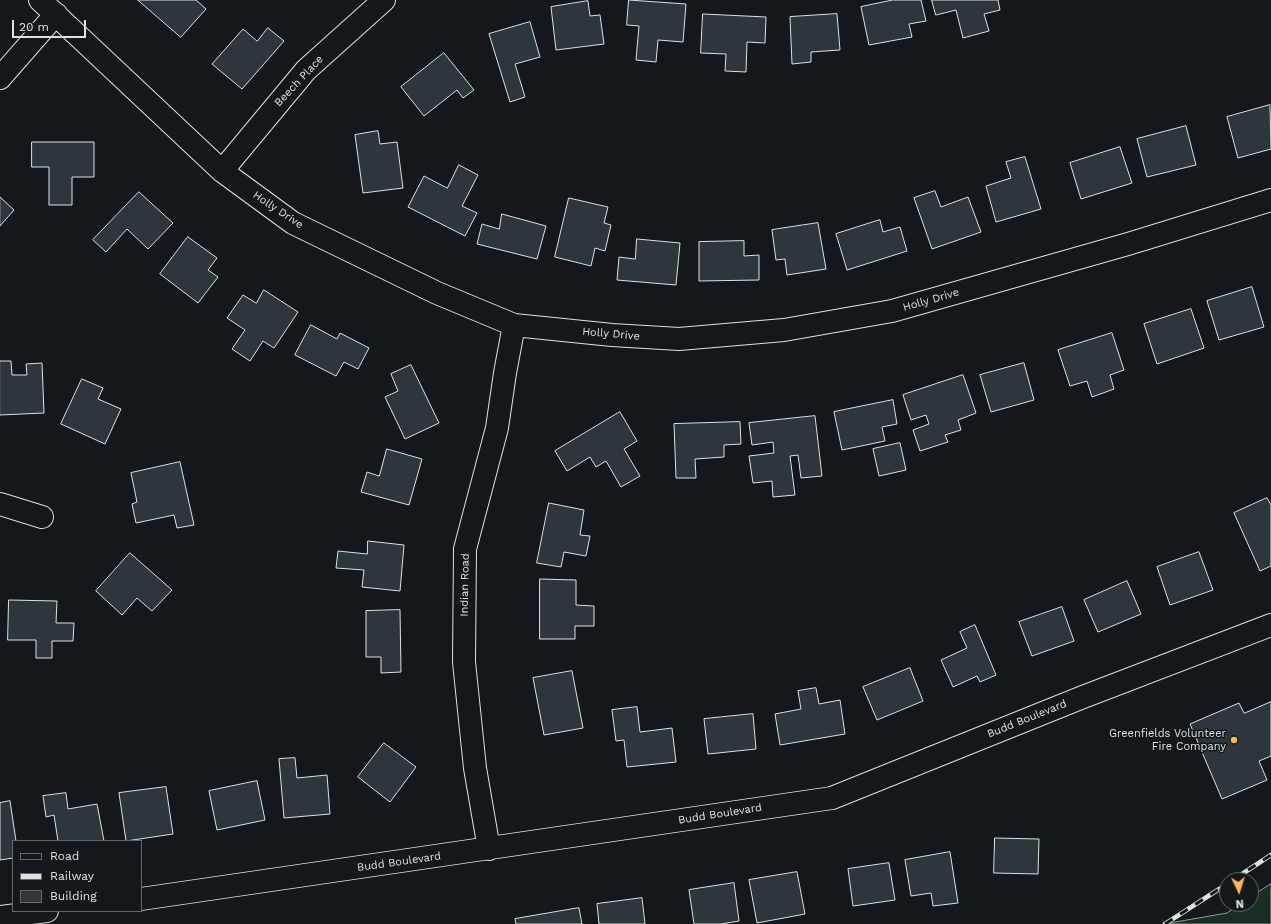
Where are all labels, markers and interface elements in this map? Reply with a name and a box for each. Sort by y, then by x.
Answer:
scale bar [14,12,88,38]
text: 20 m [19,20,49,34]
street label: Beech Place [272,53,326,109]
street label: Holly Drive [250,188,306,232]
street label: Holly Drive [901,286,961,314]
street label: Holly Drive [582,325,640,343]
street label: Indian Road [458,553,472,617]
street label: Budd Boulevard [985,697,1069,741]
place label: Greenfields Volunteer Fire Company [1109,727,1226,753]
marker: Greenfields Volunteer Fire Company [1229,735,1239,745]
street label: Budd Boulevard [677,801,763,827]
legend [12,840,142,912]
text: Road [50,849,79,863]
street label: Budd Boulevard [356,850,442,874]
text: Railway [50,869,94,883]
north arrow [1219,872,1259,912]
text: Building [50,889,97,903]
text: N [1235,897,1244,910]

